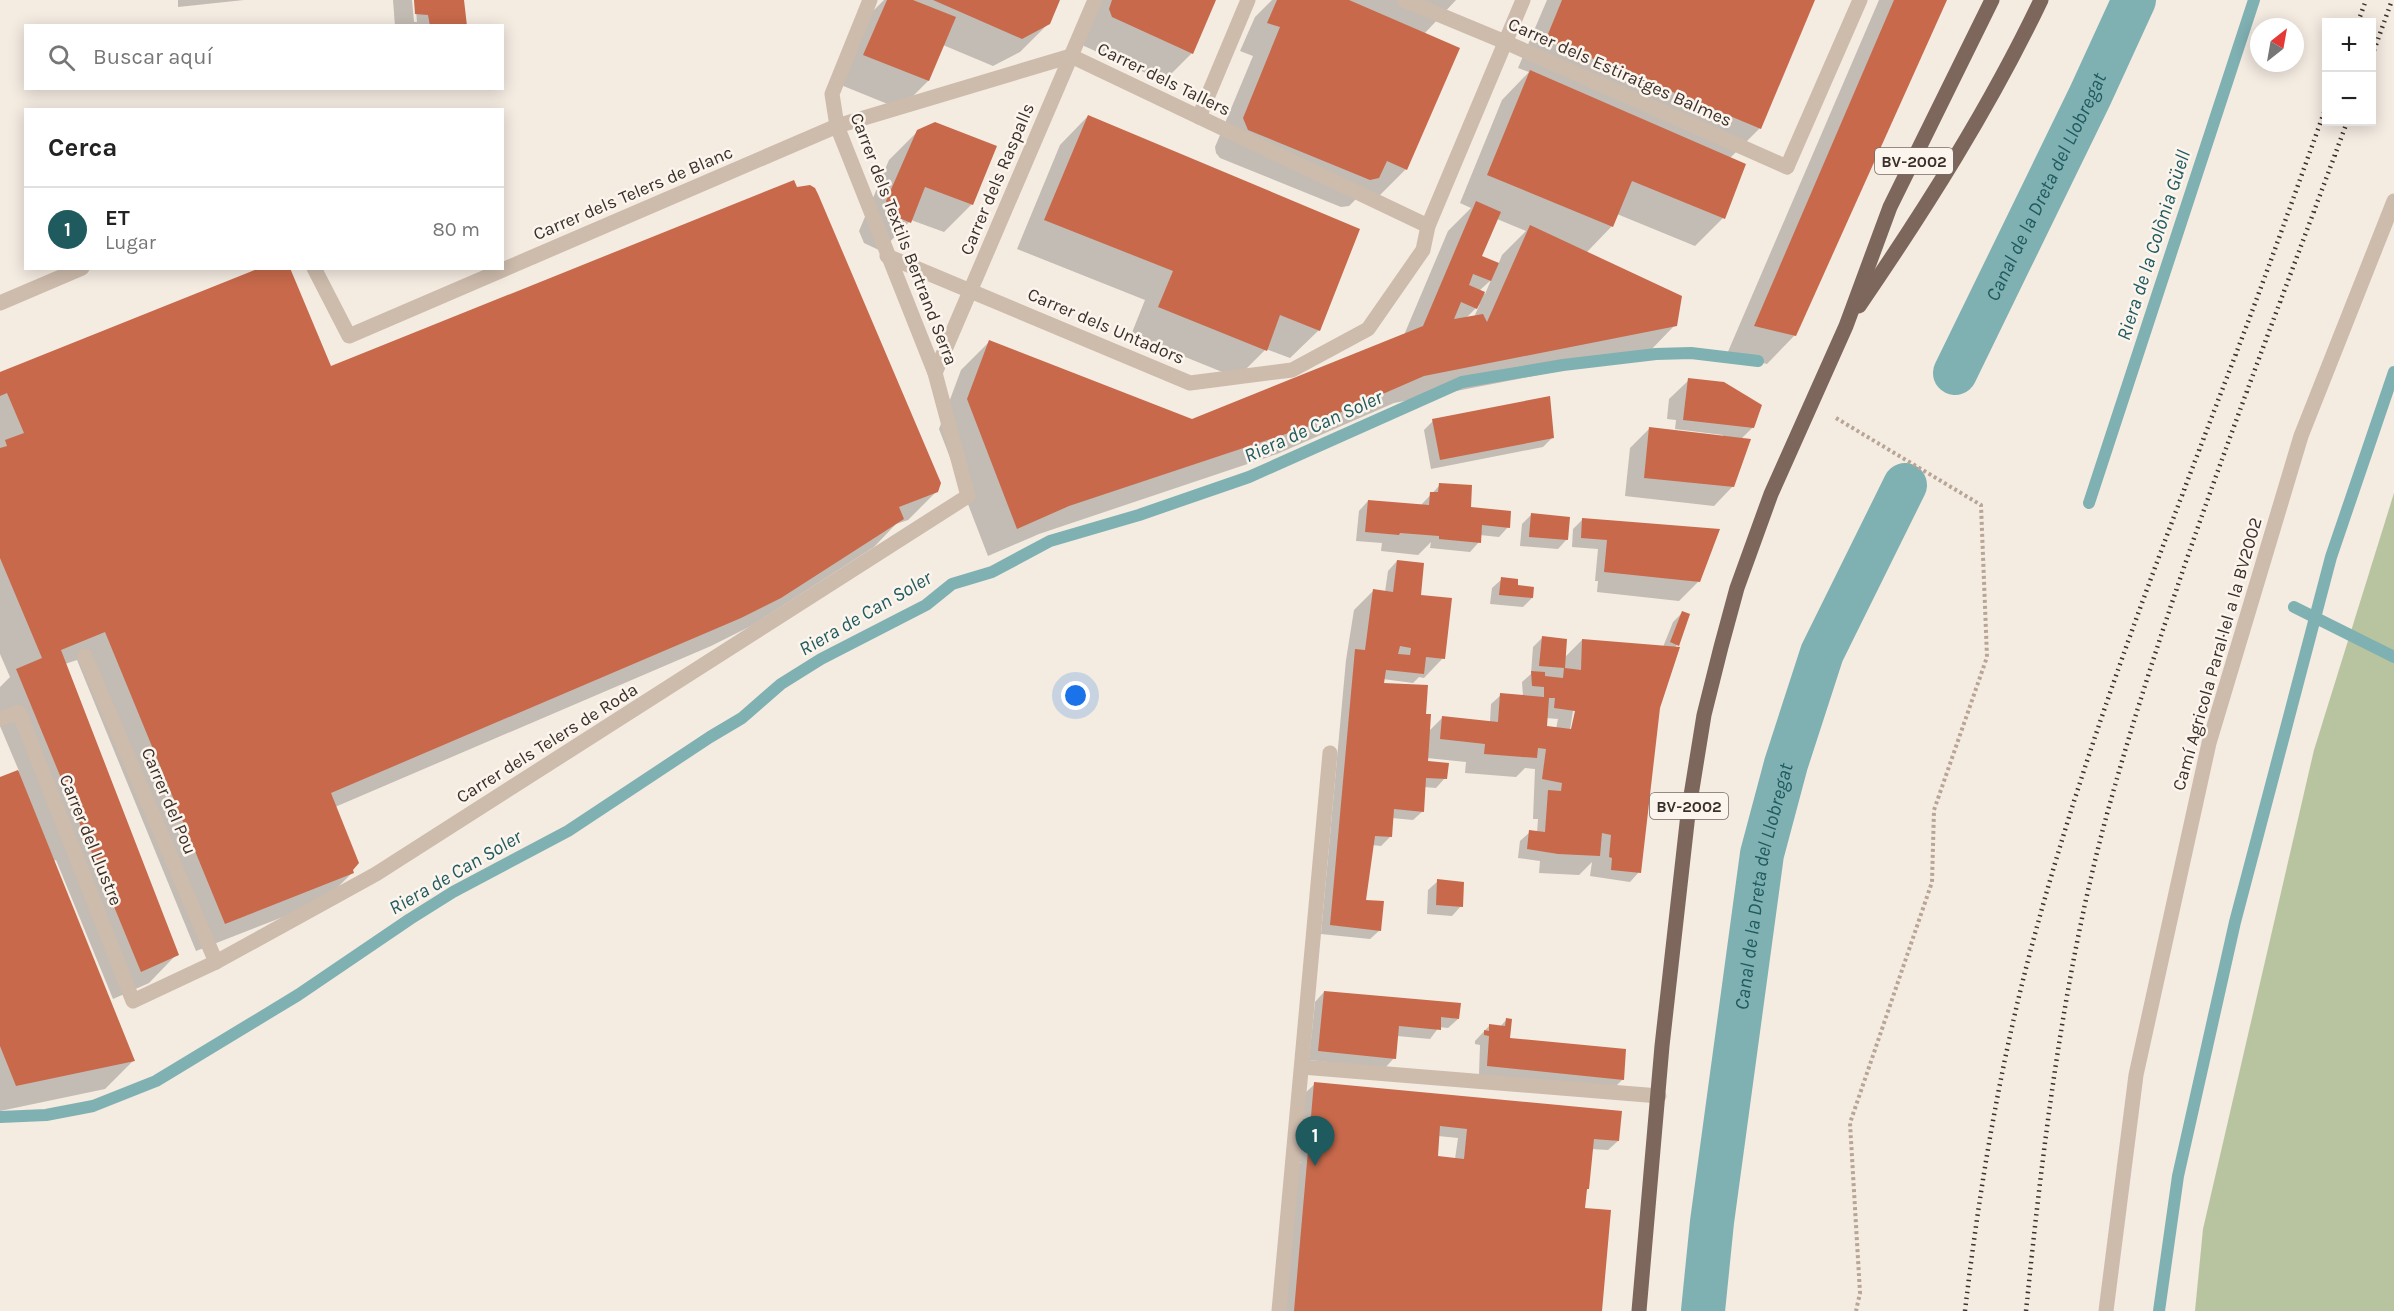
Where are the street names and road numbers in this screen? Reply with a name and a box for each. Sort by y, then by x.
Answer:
street label: Carrer dels Estiratges Balmes [1505,13,1735,131]
street label: Carrer dels Tallers [1094,37,1234,121]
street label: Carrer dels Raspalls [955,100,1039,258]
street label: Carrer dels Textils Bertrand Serra [846,110,962,368]
street label: Carrer dels Telers de Blanc [530,141,736,245]
road number: BV-2002 [1875,148,1953,174]
street label: Carrer dels Untadors [1024,283,1188,369]
street label: Camí Agricola Paral·lel a la BV2002 [2167,515,2267,793]
street label: Carrer dels Telers de Roda [452,678,642,808]
street label: Carrer del Pou [137,744,201,858]
street label: Carrer del Llustre [55,771,127,909]
road number: BV-2002 [1650,793,1728,819]

